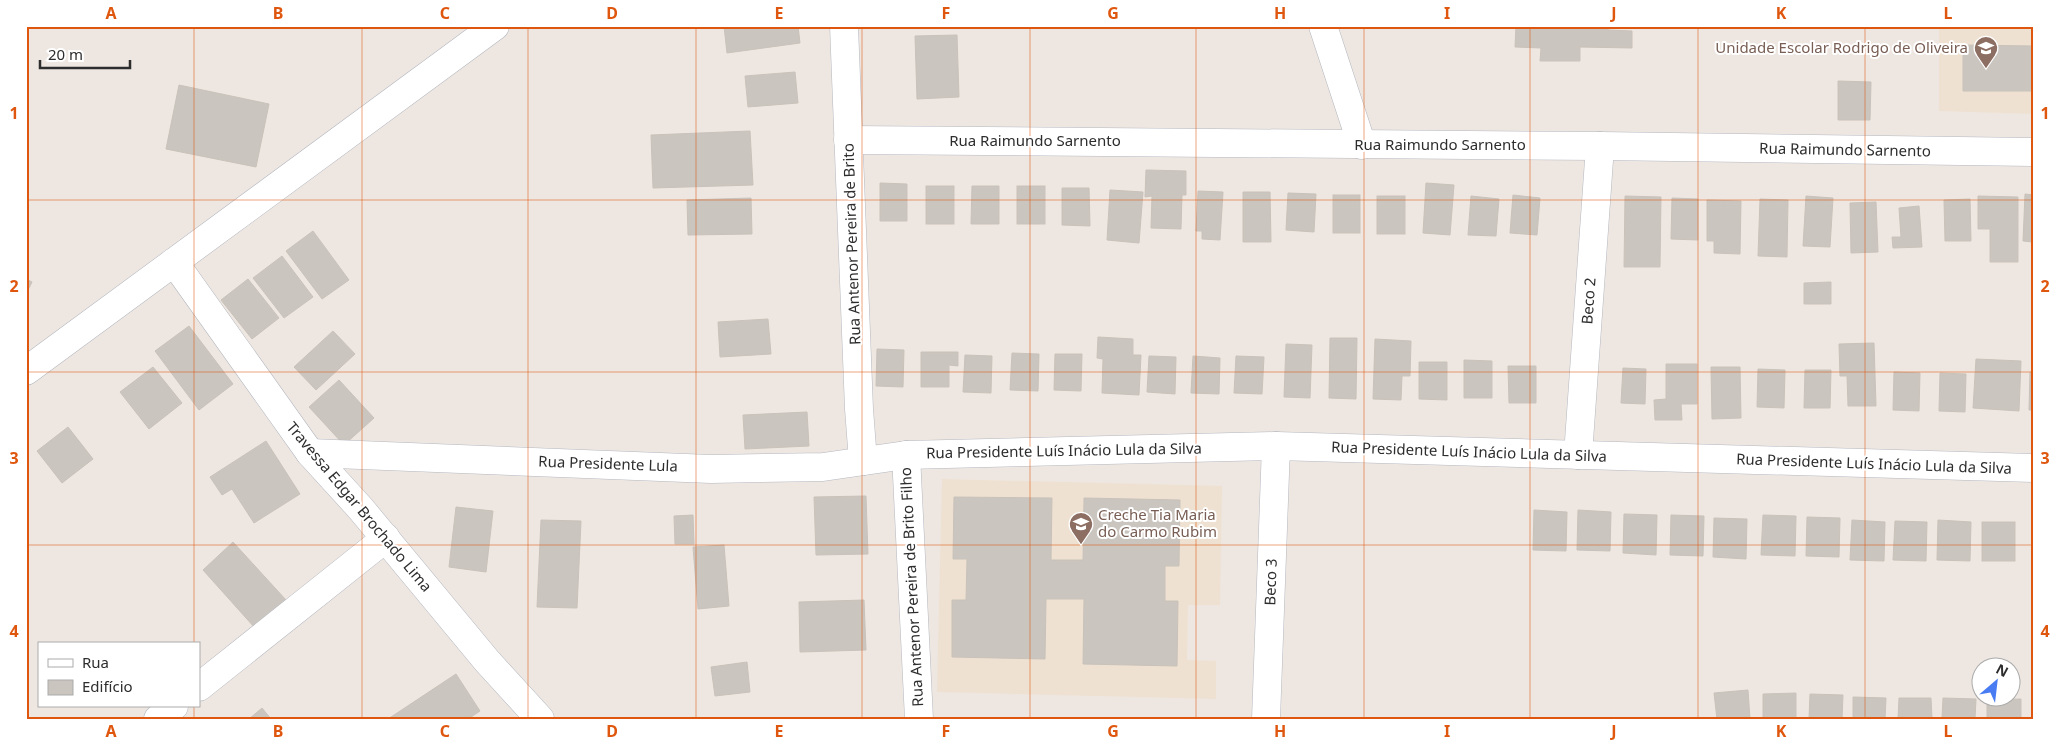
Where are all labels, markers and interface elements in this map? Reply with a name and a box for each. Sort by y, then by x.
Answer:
text: A [105,2,117,24]
text: B [273,2,283,24]
text: C [440,2,450,24]
text: D [606,2,618,24]
text: E [775,2,784,24]
text: F [942,2,950,24]
text: G [1107,2,1119,24]
text: H [1274,2,1286,24]
text: I [1444,2,1450,24]
text: J [1609,2,1617,24]
text: K [1776,2,1787,24]
text: L [1944,2,1953,24]
school or university icon: Unidade Escolar Rodrigo de Oliveira [1973,35,1999,69]
place label: Unidade Escolar Rodrigo de Oliveira [1715,37,1968,57]
scale bar [40,38,130,70]
text: 20 m [48,44,83,64]
text: 1 [9,102,19,124]
text: 1 [2040,102,2050,124]
street label: Rua Raimundo Sarnento [949,130,1121,150]
street label: Rua Raimundo Sarnento [1354,134,1526,154]
street label: Rua Raimundo Sarnento [1759,138,1931,160]
street label: Rua Antenor Pereira de Brito [837,143,865,345]
text: 2 [9,275,19,297]
text: 2 [2040,275,2050,297]
street label: Beco 2 [1576,277,1600,325]
street label: Travessa Edgar Brochado Lima [283,417,437,595]
street label: Rua Presidente Luís Inácio Lula da Silva [1331,436,1607,466]
street label: Rua Presidente Luís Inácio Lula da Silva [926,438,1202,462]
text: 3 [9,447,19,469]
text: 3 [2040,447,2050,469]
street label: Rua Presidente Luís Inácio Lula da Silva [1736,448,2012,478]
street label: Rua Presidente Lula [538,451,678,475]
street label: Rua Antenor Pereira de Brito Filho [895,467,927,707]
place label: Creche Tia Maria do Carmo Rubim [1098,504,1217,541]
school or university icon: Creche Tia Maria do Carmo Rubim [1068,511,1094,545]
street label: Beco 3 [1259,558,1281,606]
text: 4 [9,620,19,642]
text: 4 [2040,620,2050,642]
legend [38,642,200,708]
text: Rua [82,652,109,672]
north arrow [1972,658,2022,708]
text: N [1993,659,2012,681]
text: Edifício [82,676,133,696]
text: A [105,720,117,742]
text: B [273,720,283,742]
text: C [440,720,450,742]
text: D [606,720,618,742]
text: E [775,720,784,742]
text: F [942,720,950,742]
text: G [1107,720,1119,742]
text: H [1274,720,1286,742]
text: I [1444,720,1450,742]
text: J [1609,720,1617,742]
text: K [1776,720,1787,742]
text: L [1944,720,1953,742]

